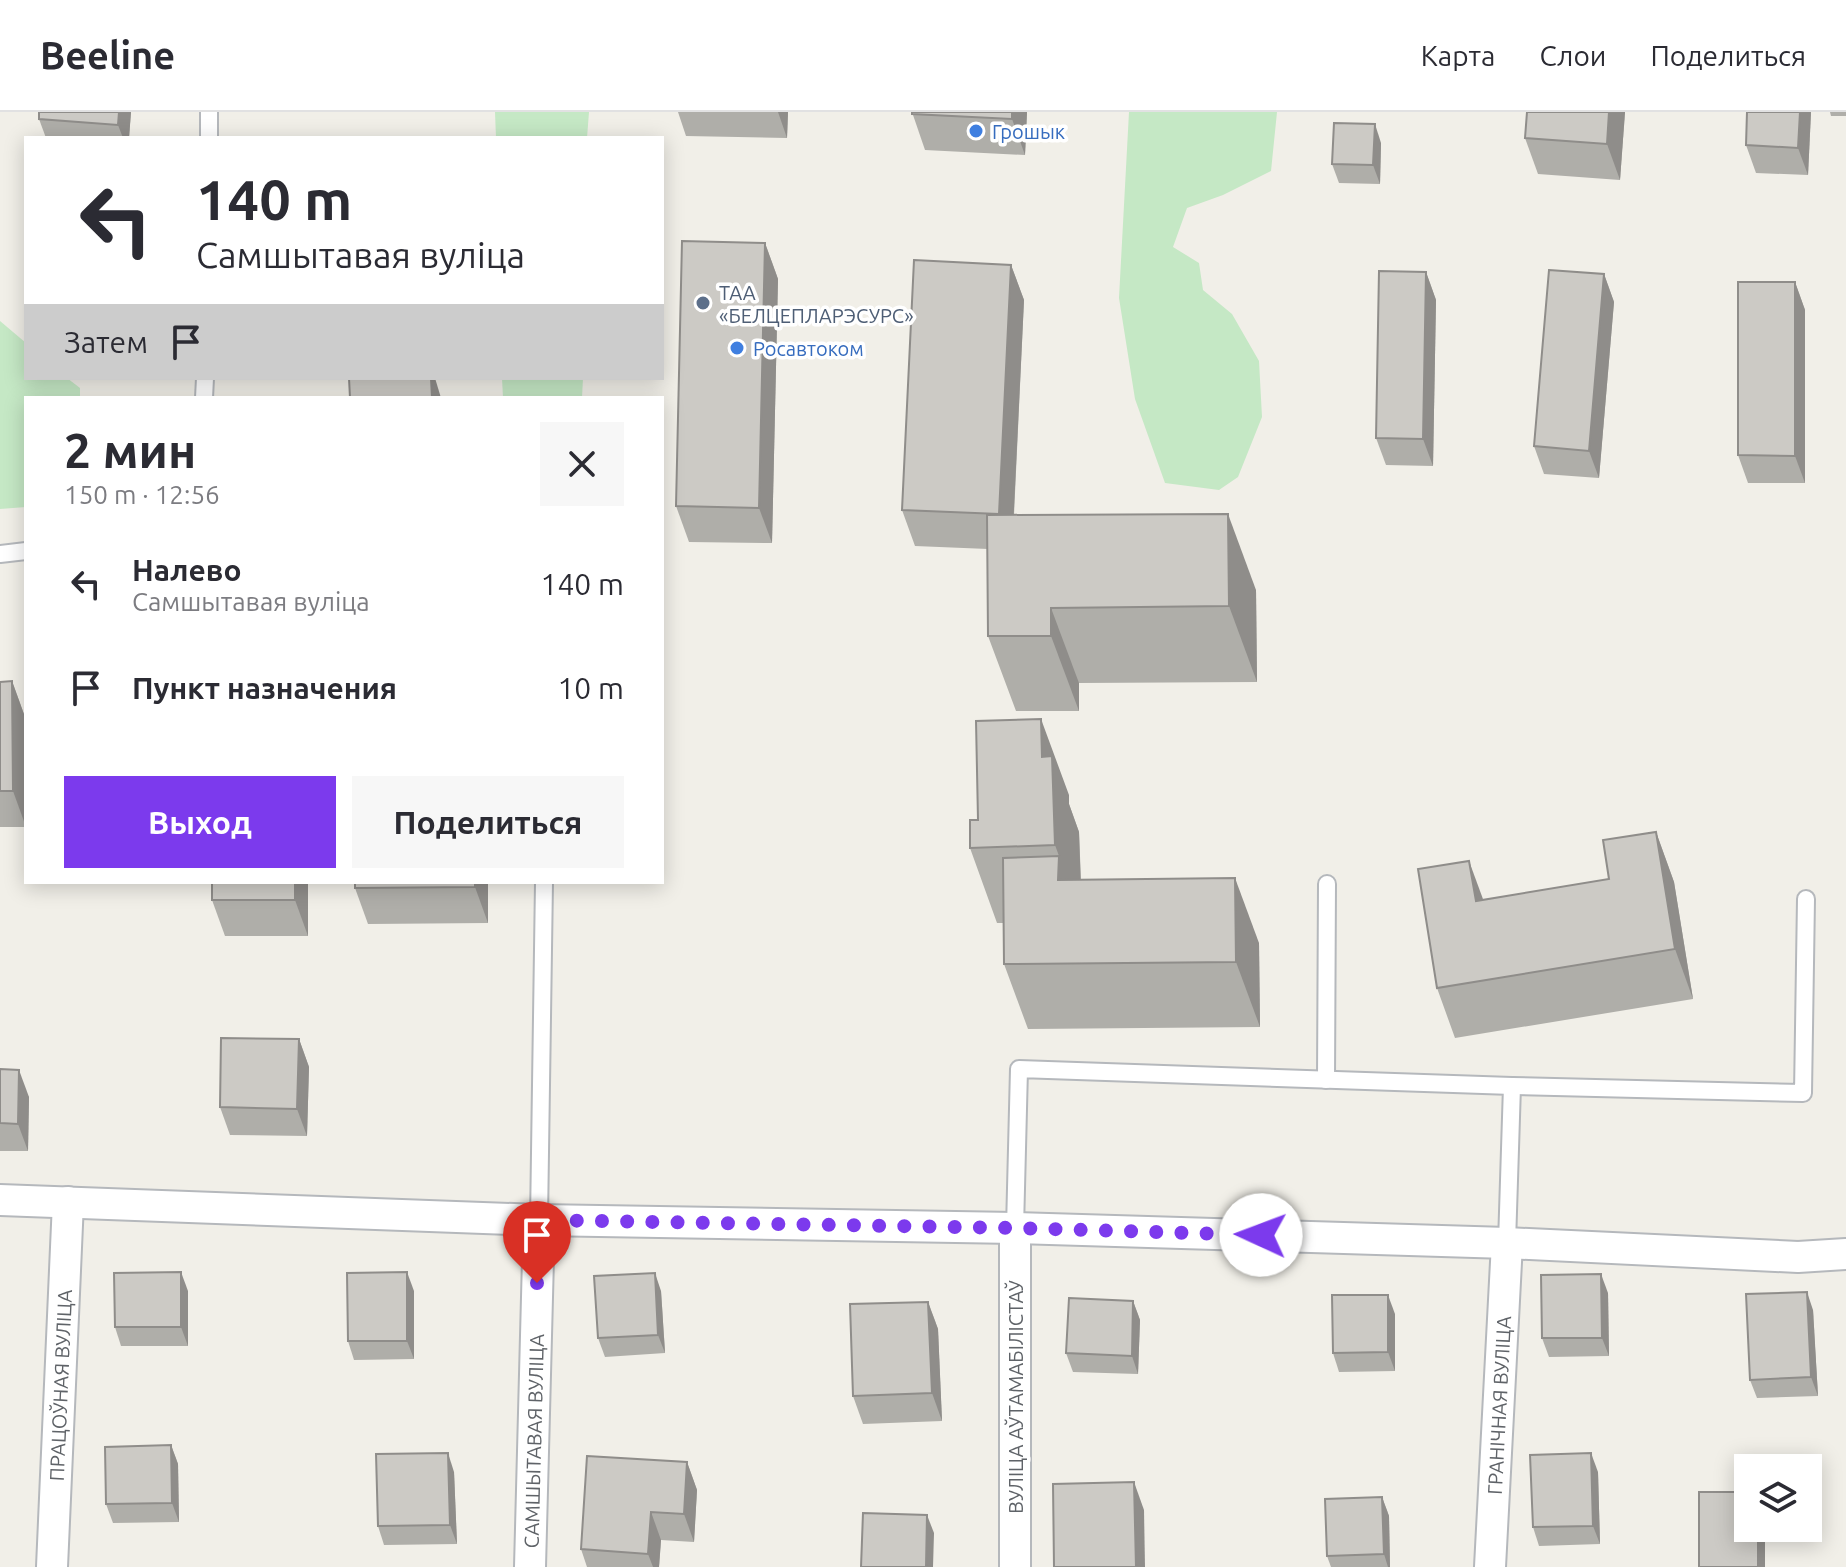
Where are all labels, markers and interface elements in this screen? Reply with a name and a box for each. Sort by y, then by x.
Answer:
text: Beeline [40,34,175,76]
text: Карта [1421,40,1495,71]
text: Слои [1539,40,1606,71]
text: Поделиться [1650,40,1806,71]
place label: Грошык [992,120,1065,143]
marker: Грошык [967,122,985,140]
icon: left [64,168,168,272]
text: 140 m [196,168,352,231]
text: Самшытавая вуліца [196,234,525,275]
place label: ТАА «БЕЛЦЕПЛАРЭСУРС» [719,281,914,327]
marker: ТАА «БЕЛЦЕПЛАРЭСУРС» [694,294,712,312]
icon: arrive [164,320,208,364]
text: Затем [64,325,148,359]
place label: Росавтоком [753,337,864,360]
marker: Росавтоком [728,339,746,357]
button: close [540,422,624,506]
text: 2 мин [64,423,196,477]
text: 150 m · 12:56 [64,480,220,509]
text: Налево [132,553,242,587]
icon: left [64,562,108,606]
text: 140 m [540,567,624,601]
text: Самшытавая вуліца [132,587,370,616]
icon: arrive [64,666,108,710]
text: Пункт назначения [132,671,397,705]
text: 10 m [557,671,624,705]
button: Выход [64,776,336,868]
button: Поделиться [352,776,624,868]
position arrow [1219,1193,1303,1277]
pin [503,1201,571,1283]
icon: arrive [515,1213,559,1257]
street label: ВУЛІЦА АЎТАМАБІЛІСТАЎ [1004,1280,1027,1514]
street label: ПРАЦОЎНАЯ ВУЛІЦА [44,1289,76,1482]
street label: ГРАНІЧНАЯ ВУЛІЦА [1482,1315,1515,1495]
street label: САМШЫТАВАЯ ВУЛІЦА [519,1334,548,1549]
map controls [1734,1454,1822,1542]
button: layers [1734,1454,1822,1542]

